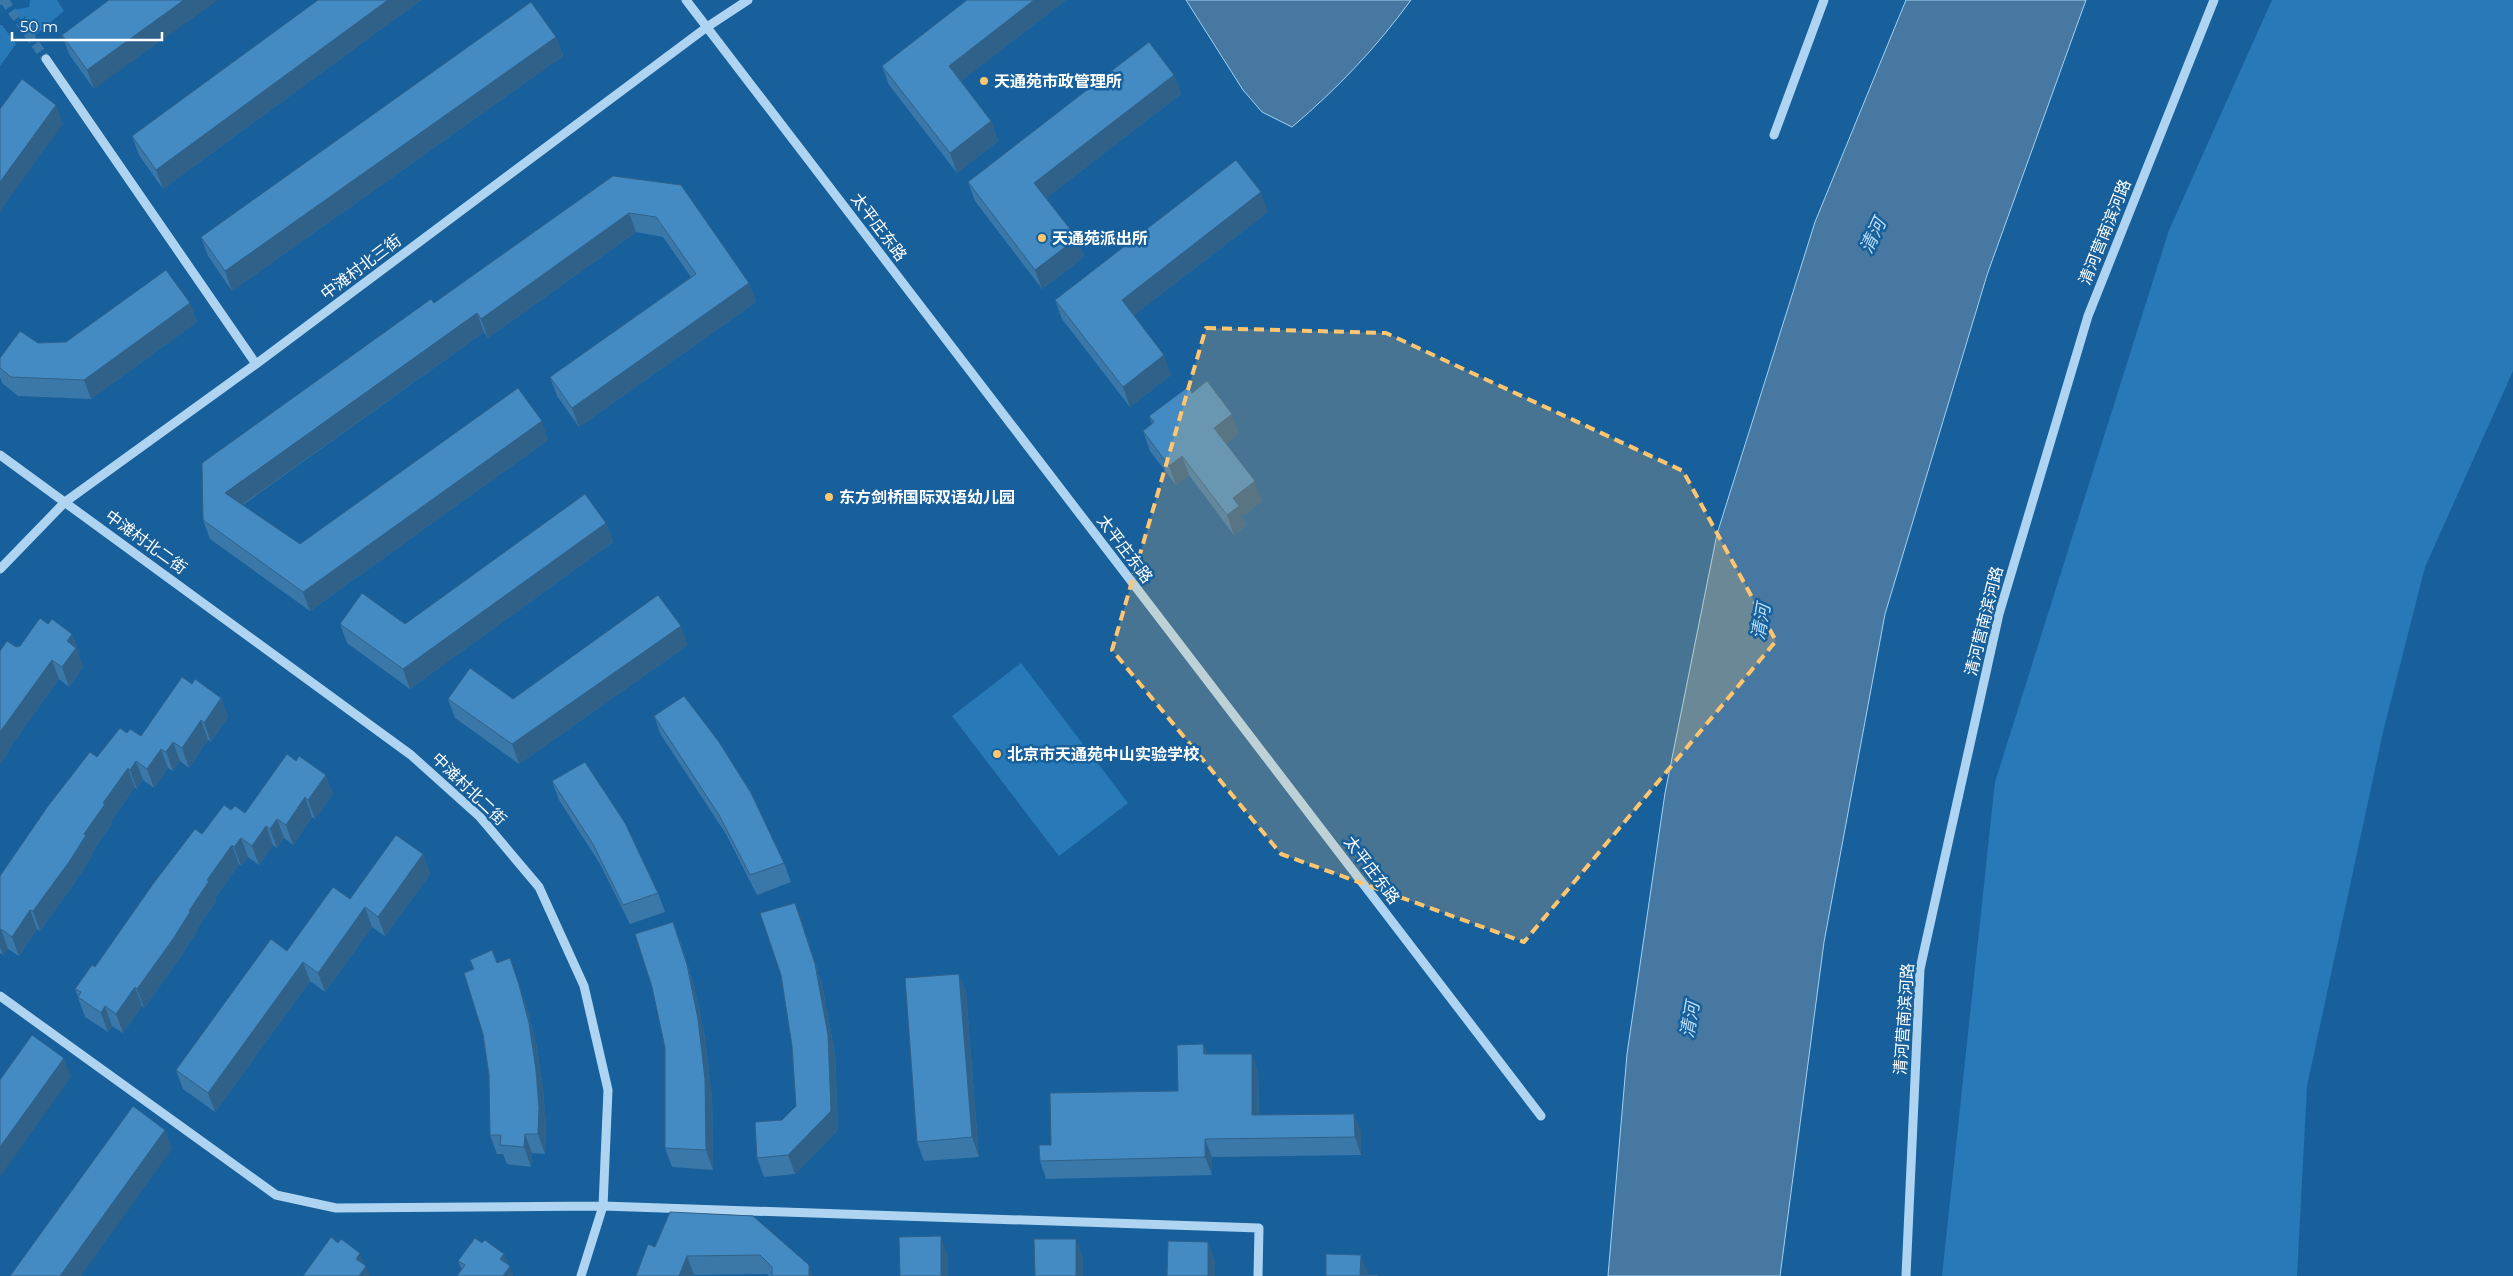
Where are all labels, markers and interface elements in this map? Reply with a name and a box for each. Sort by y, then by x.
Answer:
scale bar [12,10,162,42]
text: 50 m [20,17,58,36]
place label: 天通苑市政管理所 [994,72,1122,91]
marker: 天通苑市政管理所 [978,75,990,87]
street label: 清河营南滨河路 [2075,177,2135,287]
street label: 太平庄东路 [847,189,911,265]
water label: 清河 [1855,212,1892,257]
place label: 天通苑派出所 [1052,229,1148,248]
street label: 中滩村北三街 [317,231,405,303]
marker: 天通苑派出所 [1036,232,1048,244]
place label: 东方剑桥国际双语幼儿园 [839,488,1015,507]
marker: 东方剑桥国际双语幼儿园 [823,491,835,503]
street label: 中滩村北二街 [102,506,190,578]
street label: 太平庄东路 [1093,511,1157,587]
street label: 清河营南滨河路 [1961,564,2007,678]
water label: 清河 [1747,599,1775,642]
place label: 北京市天通苑中山实验学校 [1007,745,1200,764]
marker: 北京市天通苑中山实验学校 [991,748,1003,760]
street label: 中滩村北二街 [428,749,510,829]
street label: 太平庄东路 [1340,832,1404,908]
street label: 清河营南滨河路 [1891,962,1917,1076]
water label: 清河 [1676,997,1704,1040]

